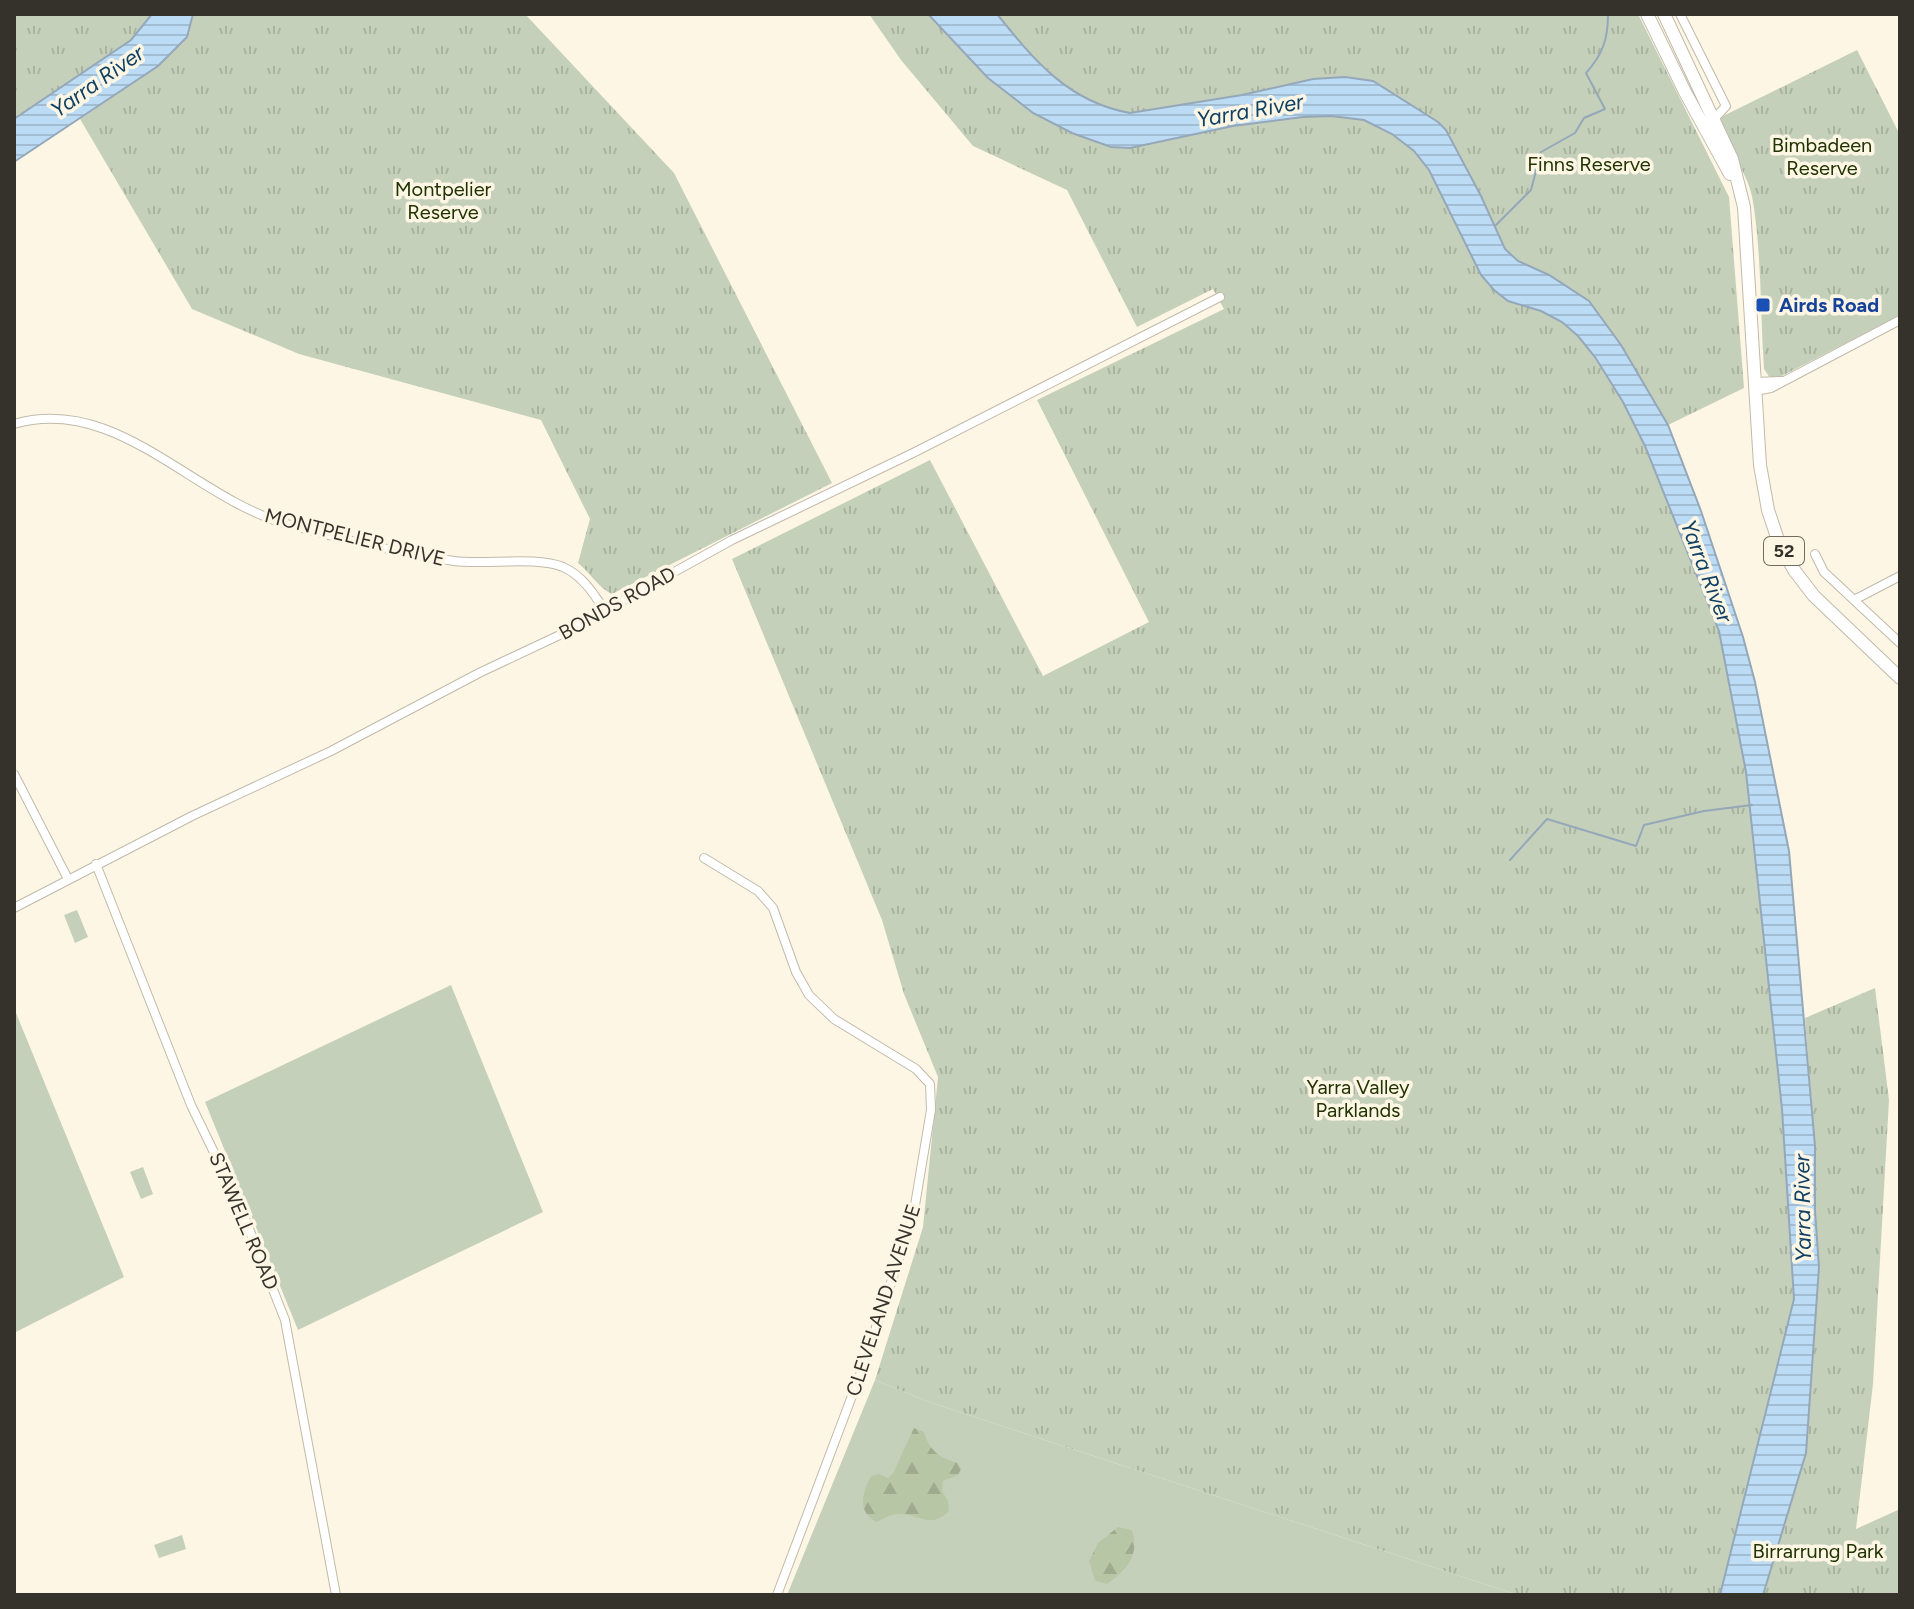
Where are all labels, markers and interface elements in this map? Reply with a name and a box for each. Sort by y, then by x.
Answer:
water label: Yarra River [45,39,150,123]
water label: Yarra River [1195,88,1307,133]
park label: Bimbadeen Reserve [1772,133,1872,180]
park label: Finns Reserve [1527,152,1651,176]
park label: Montpelier Reserve [395,177,492,224]
place label: Airds Road [1779,293,1879,317]
marker: Airds Road [1754,296,1772,314]
street label: MONTPELIER DRIVE [262,503,448,571]
water label: Yarra River [1675,516,1739,628]
road number: 52 [1764,537,1804,565]
street label: BONDS ROAD [555,561,679,645]
park label: Yarra Valley Parklands [1307,1075,1410,1122]
street label: STAWELL ROAD [204,1149,284,1293]
water label: Yarra River [1788,1152,1817,1262]
street label: CLEVELAND AVENUE [841,1201,925,1399]
park label: Birrarrung Park [1752,1539,1884,1563]

